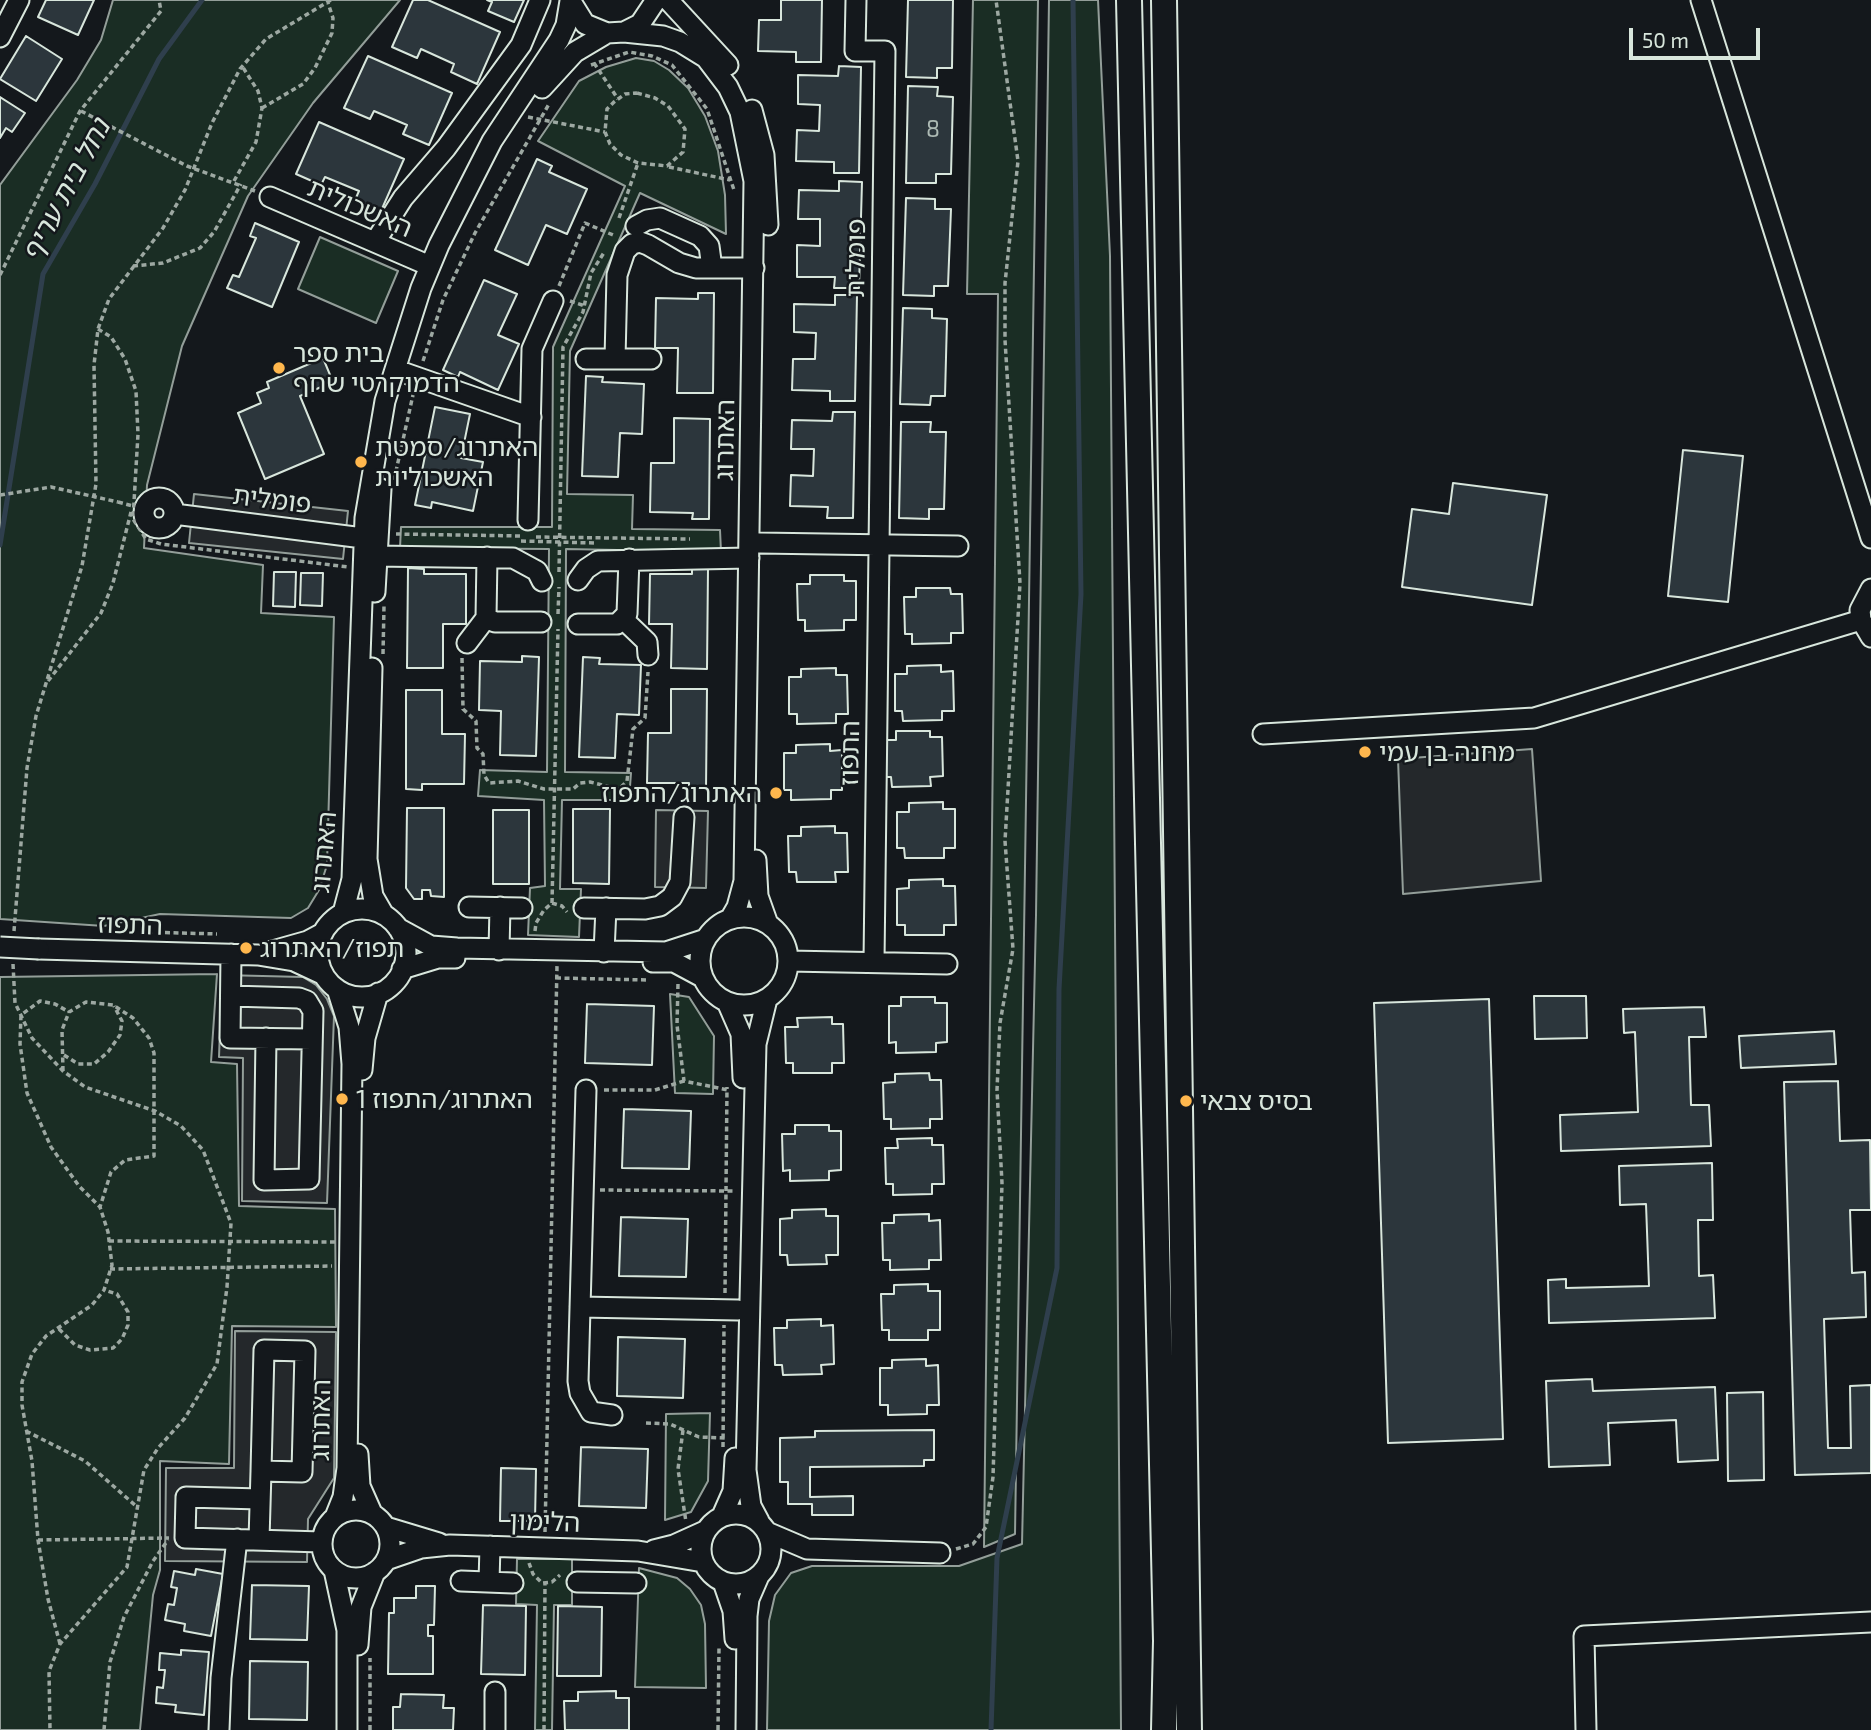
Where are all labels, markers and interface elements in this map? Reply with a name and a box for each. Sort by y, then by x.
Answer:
scale bar [1633,14,1764,58]
text: 50 m [1642,27,1689,52]
water label: נחל בית עריף [15,113,117,267]
house number: 8 [926,115,940,143]
street label: האשכולית [303,172,417,244]
street label: פומלית [840,218,872,298]
place label: בית ספר הדמוקרטי שחף [293,337,460,398]
marker: בית ספר הדמוקרטי שחף [271,360,287,376]
street label: האתרוג [709,399,741,481]
place label: האתרוג/סמטת האשכוליות [375,431,538,492]
marker: האתרוג/סמטת האשכוליות [353,454,369,470]
street label: פומלית [231,480,313,520]
street label: התפוז [834,720,866,786]
place label: מחנה בן עמי [1379,736,1515,768]
marker: מחנה בן עמי [1357,744,1373,760]
place label: האתרוג/התפוז [601,777,762,809]
marker: האתרוג/התפוז [768,785,784,801]
street label: האתרוג [305,810,343,894]
street label: התפוז [97,908,163,942]
place label: תפוז/האתרוג [260,932,404,964]
marker: תפוז/האתרוג [238,940,254,956]
place label: האתרוג/התפוז 1 [356,1083,533,1115]
place label: בסיס צבאי [1200,1085,1313,1117]
marker: האתרוג/התפוז 1 [334,1091,350,1107]
marker: בסיס צבאי [1178,1093,1194,1109]
street label: האתרוג [305,1379,337,1461]
street label: הלימון [509,1505,581,1539]

